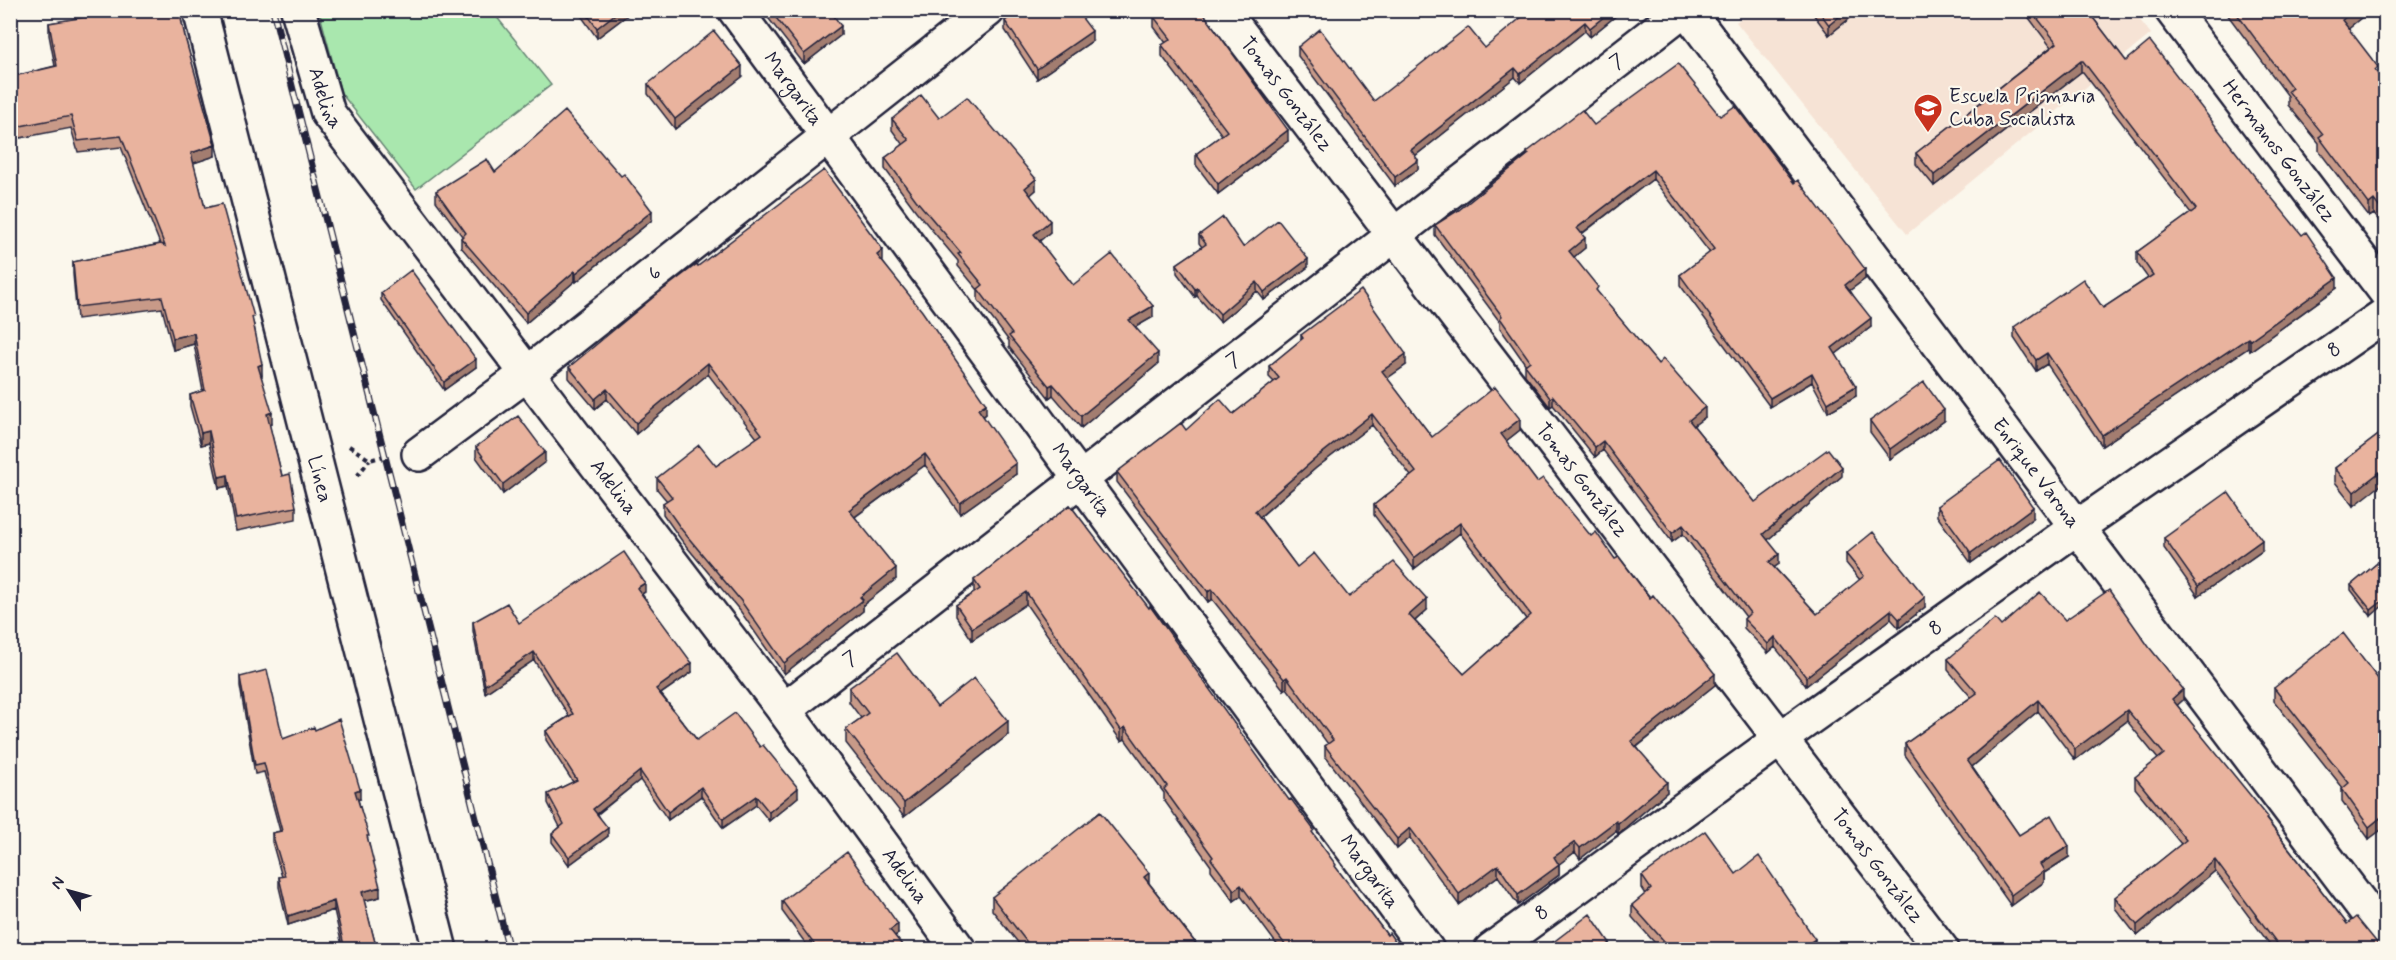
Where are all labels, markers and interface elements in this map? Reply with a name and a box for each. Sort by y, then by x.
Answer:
street label: Tomas González [1234,31,1339,157]
street label: Margarita [757,46,829,131]
street label: 7 [1604,47,1630,76]
street label: Adelina [302,64,349,134]
street label: Hermanos González [2216,74,2342,228]
place label: Escuela Primaria Cuba Socialista [1949,83,2095,133]
school or university icon: Escuela Primaria Cuba Socialista [1912,92,1944,134]
street label: 6 [642,259,667,287]
street label: 8 [2322,335,2346,364]
street label: 7 [1221,345,1247,374]
street label: Enrique Varona [1986,412,2087,534]
street label: Tomas González [1529,417,1635,543]
street label: Margarita [1045,438,1117,523]
street label: Línea [301,453,339,505]
street label: Adelina [584,454,644,520]
street label: 8 [1923,614,1948,642]
street label: 7 [837,644,863,673]
street label: Tomas González [1825,803,1930,929]
street label: Margarita [1333,829,1406,914]
street label: Adelina [875,842,935,910]
north arrow [39,861,99,921]
text: N [46,873,70,894]
street label: 8 [1529,899,1554,927]

